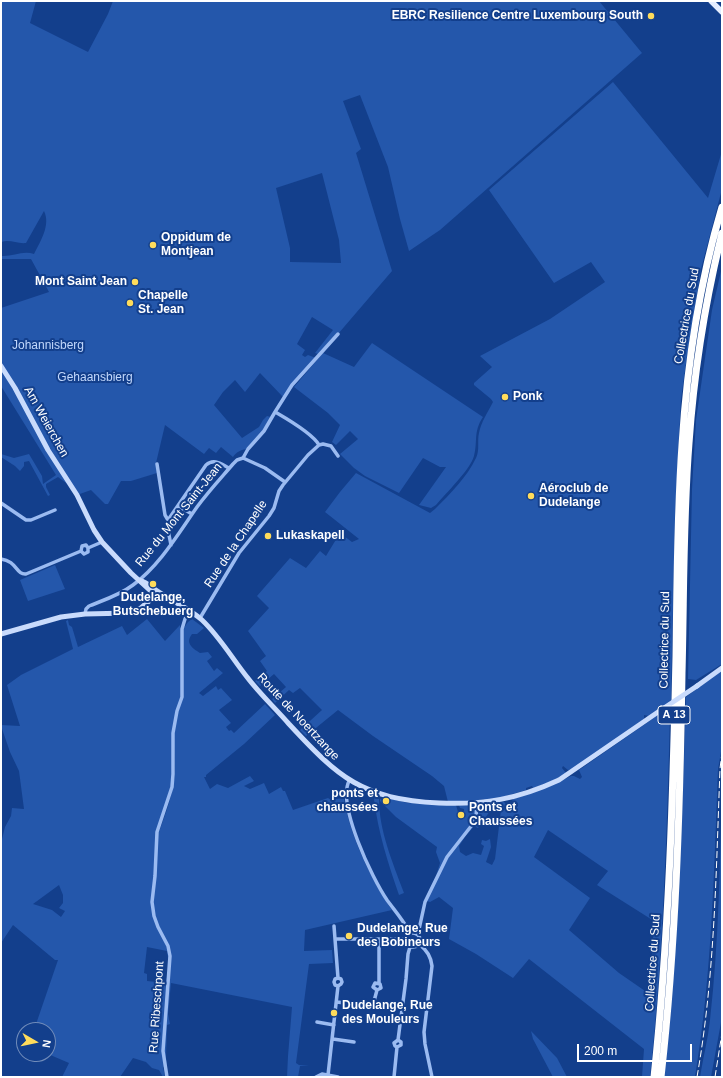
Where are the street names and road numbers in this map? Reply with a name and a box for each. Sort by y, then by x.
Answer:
street label: Collectrice du Sud [671,267,703,365]
street label: Am Weierchen [21,384,71,460]
street label: Rue du Mont Saint-Jean [133,460,225,570]
street label: Rue de la Chapelle [201,498,271,590]
street label: Collectrice du Sud [657,591,673,689]
street label: Route de Noertzange [254,670,342,764]
road number: A 13 [658,706,690,724]
street label: Collectrice du Sud [642,914,664,1012]
street label: Rue Ribeschpont [147,961,167,1053]

